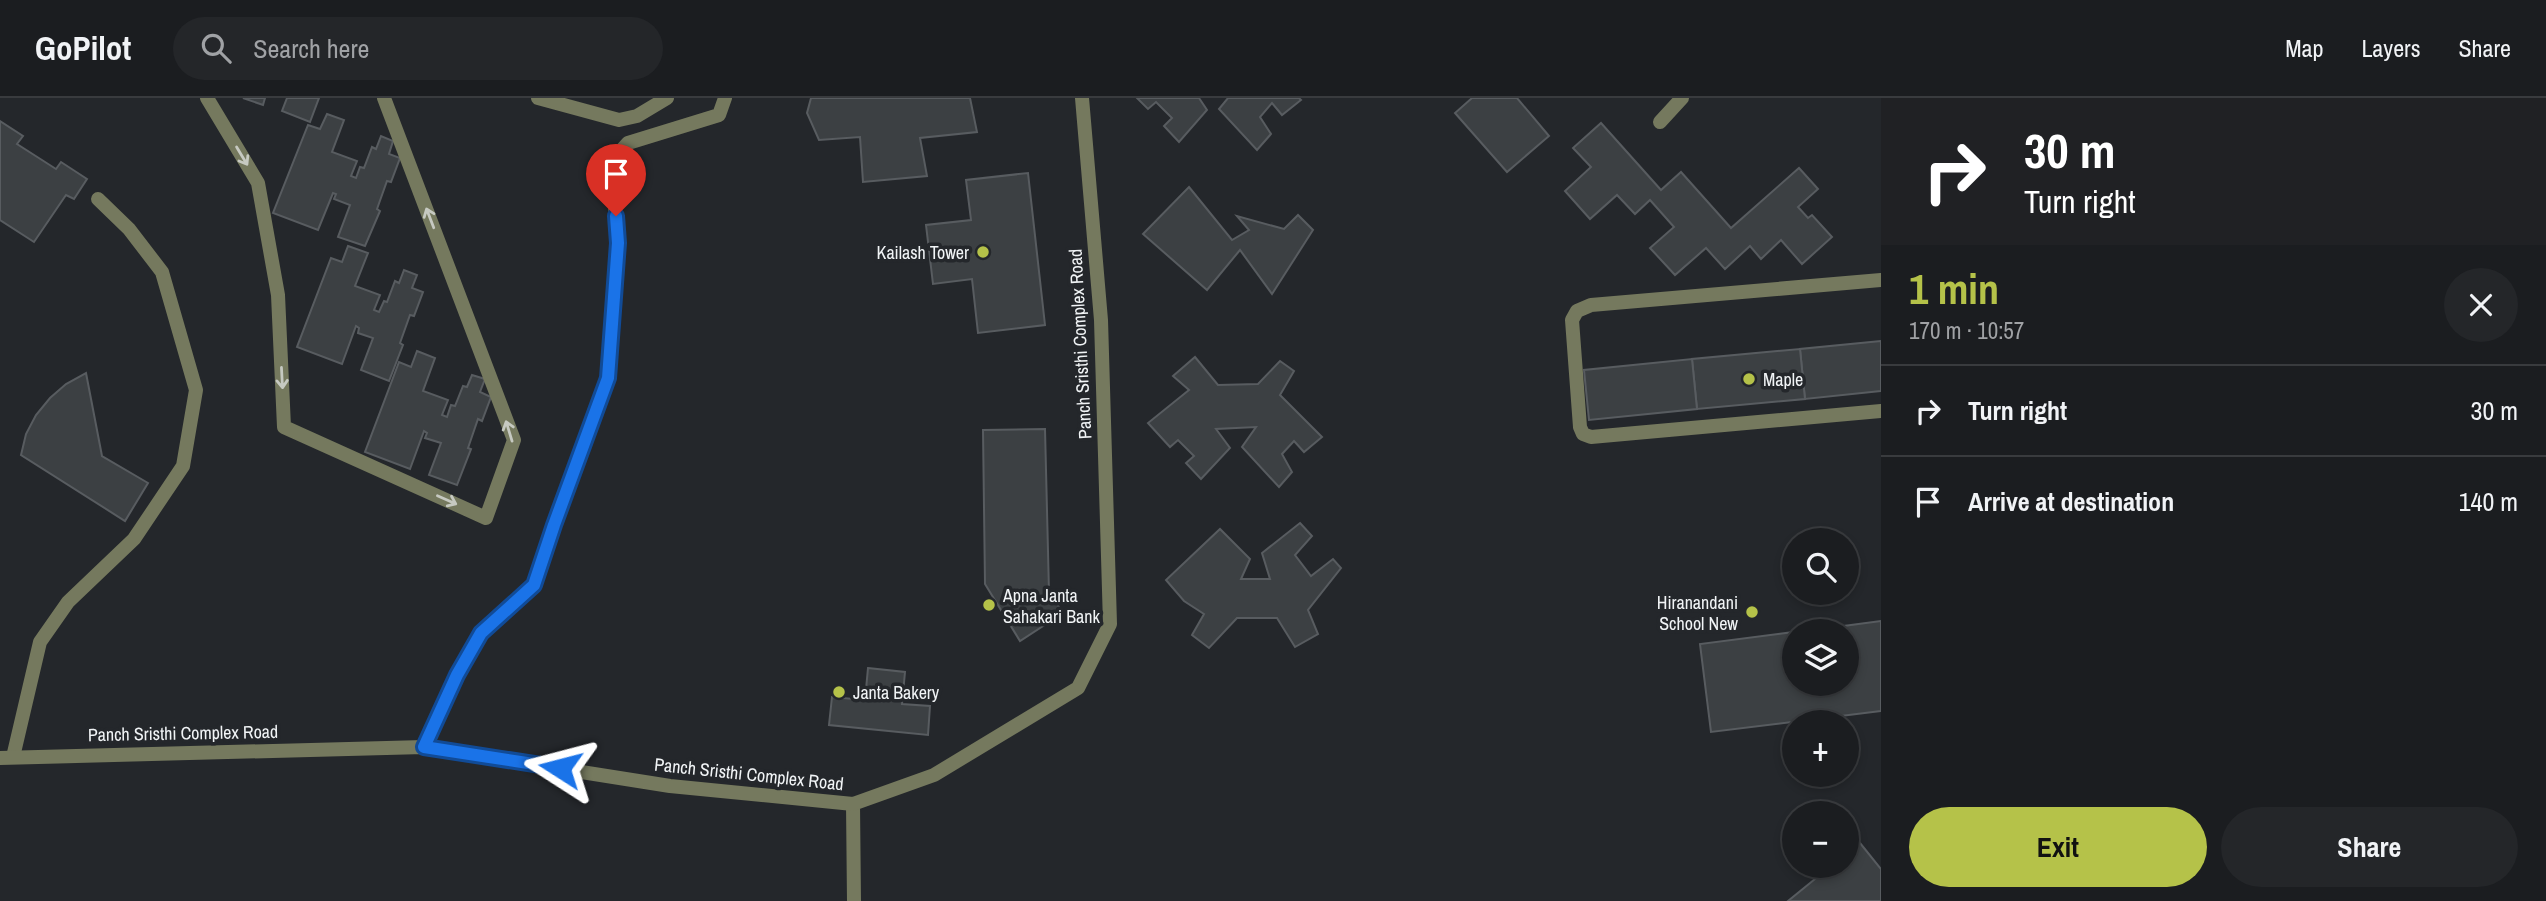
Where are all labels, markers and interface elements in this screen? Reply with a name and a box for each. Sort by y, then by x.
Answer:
search box [173,17,663,80]
text: GoPilot [35,26,131,70]
icon: search [197,29,235,67]
text: Search here [253,31,369,66]
text: Map [2285,32,2323,64]
text: Layers [2361,32,2420,64]
text: Share [2458,32,2511,64]
text: 30 m [2024,117,2116,183]
icon: right [1909,126,2000,217]
pin [586,144,646,216]
one-way arrow [236,146,250,166]
icon: arrive [597,155,635,193]
text: Turn right [2024,180,2136,223]
one-way arrow [422,207,435,229]
place label: Kailash Tower [877,240,969,265]
marker: Kailash Tower [975,244,991,260]
street label: Panch Sristhi Complex Road [1063,248,1097,440]
text: 1 min [1909,261,1999,317]
button: close [2444,268,2518,342]
text: 170 m · 10:57 [1909,315,2024,346]
one-way arrow [276,366,289,388]
place label: Maple [1763,367,1803,392]
marker: Maple [1741,371,1757,387]
icon: right [1909,392,1947,430]
text: Turn right [1968,393,2067,428]
text: 30 m [2471,393,2518,428]
one-way arrow [502,420,515,442]
icon: arrive [1909,483,1947,521]
text: Arrive at destination [1968,484,2174,519]
text: 140 m [2459,484,2518,519]
one-way arrow [436,494,457,507]
map controls [1782,528,1859,878]
button: search [1782,528,1859,605]
place label: Apna Janta Sahakari Bank [1002,583,1100,629]
place label: Hiranandani School New [1657,590,1738,636]
marker: Apna Janta Sahakari Bank [981,597,997,613]
marker: Hiranandani School New [1744,604,1760,620]
button: layers [1782,619,1859,696]
place label: Janta Bakery [853,680,940,705]
marker: Janta Bakery [831,684,847,700]
button: + [1782,710,1859,787]
street label: Panch Sristhi Complex Road [88,719,278,747]
position arrow [523,731,597,805]
street label: Panch Sristhi Complex Road [653,752,845,796]
button: − [1782,801,1859,878]
button: Exit [1909,807,2207,887]
button: Share [2221,807,2518,887]

